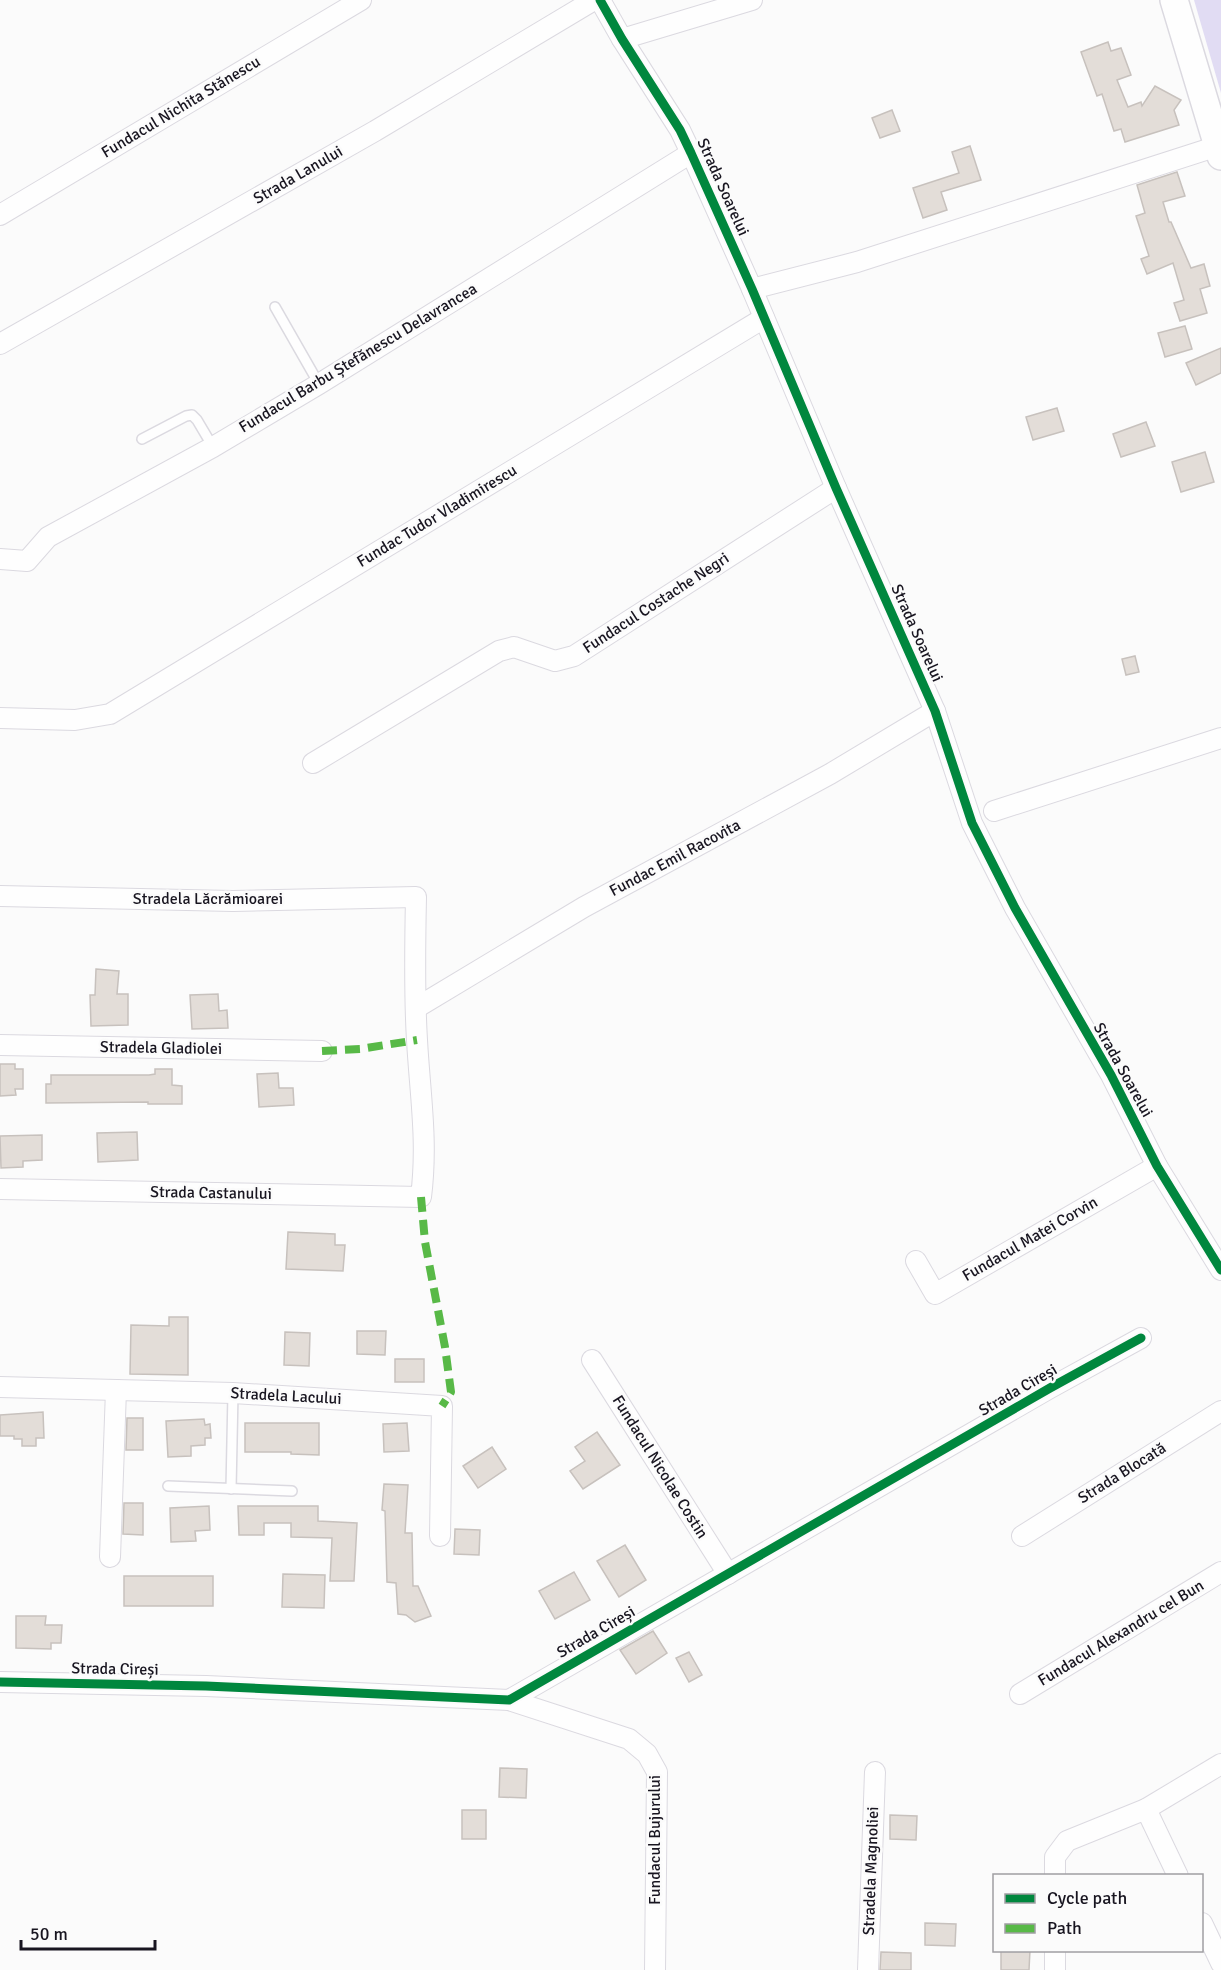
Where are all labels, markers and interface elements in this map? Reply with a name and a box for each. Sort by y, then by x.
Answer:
street label: Fundacul Nichita Stănescu [98,52,264,162]
street label: Strada Soarelui [693,135,753,239]
street label: Strada Lanului [250,141,346,209]
street label: Fundacul Barbu Ștefănescu Delavrancea [235,279,481,437]
street label: Fundac Tudor Vladimirescu [353,460,521,572]
street label: Fundacul Costache Negri [579,548,733,658]
street label: Strada Soarelui [887,581,947,685]
street label: Fundac Emil Racovita [606,815,744,901]
street label: Stradela Lăcrămioarei [133,889,283,909]
street label: Strada Soarelui [1089,1019,1157,1121]
street label: Stradela Gladiolei [100,1037,222,1059]
street label: Strada Castanului [150,1182,272,1204]
street label: Fundacul Matei Corvin [959,1192,1101,1286]
street label: Strada Cireși [975,1359,1061,1421]
street label: Stradela Lacului [230,1383,342,1409]
street label: Fundacul Nicolae Costin [608,1392,712,1542]
street label: Strada Blocată [1074,1438,1170,1508]
street label: Fundacul Alexandru cel Bun [1034,1575,1208,1691]
street label: Strada Cireși [553,1601,639,1663]
street label: Strada Cireși [71,1658,159,1680]
street label: Fundacul Bujurului [645,1775,665,1905]
street label: Stradela Magnoliei [859,1806,883,1936]
legend [993,1874,1203,1952]
text: Cycle path [1047,1887,1127,1909]
scale bar [21,1913,154,1951]
text: Path [1047,1917,1082,1939]
text: 50 m [30,1923,68,1945]

